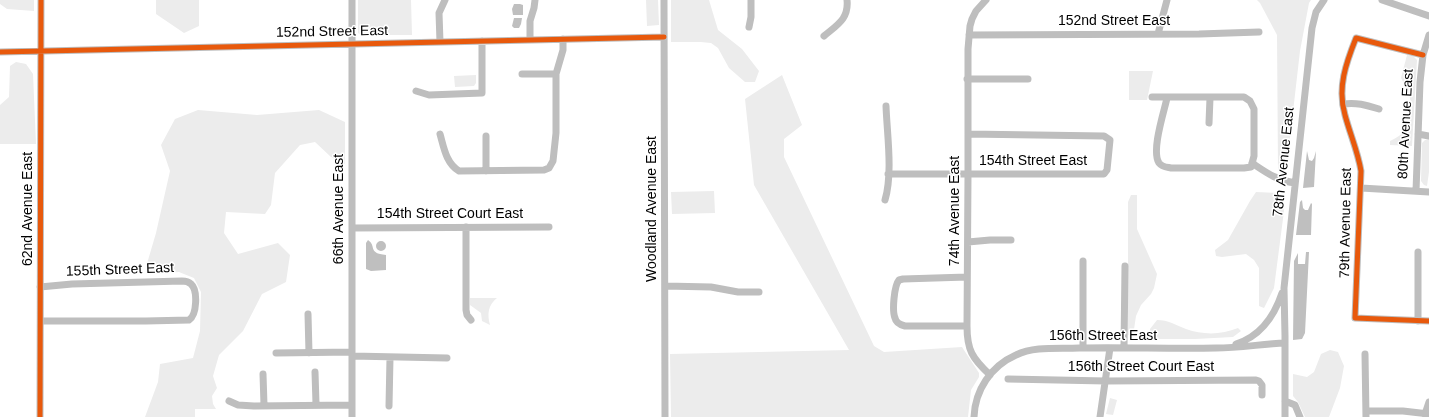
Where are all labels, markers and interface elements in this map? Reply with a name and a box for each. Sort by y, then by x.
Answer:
street label: 152nd Street East [1058,13,1170,29]
street label: 152nd Street East [276,23,388,41]
street label: 80th Avenue East [1395,69,1417,179]
street label: 78th Avenue East [1270,106,1298,218]
street label: Woodland Avenue East [644,136,660,282]
street label: 62nd Avenue East [20,152,36,266]
street label: 154th Street East [979,153,1087,169]
street label: 66th Avenue East [331,154,347,264]
street label: 74th Avenue East [947,156,963,266]
street label: 79th Avenue East [1337,168,1355,278]
street label: 154th Street Court East [377,206,523,222]
street label: 155th Street East [66,260,174,280]
street label: 156th Street East [1049,328,1157,344]
street label: 156th Street Court East [1068,359,1214,375]

